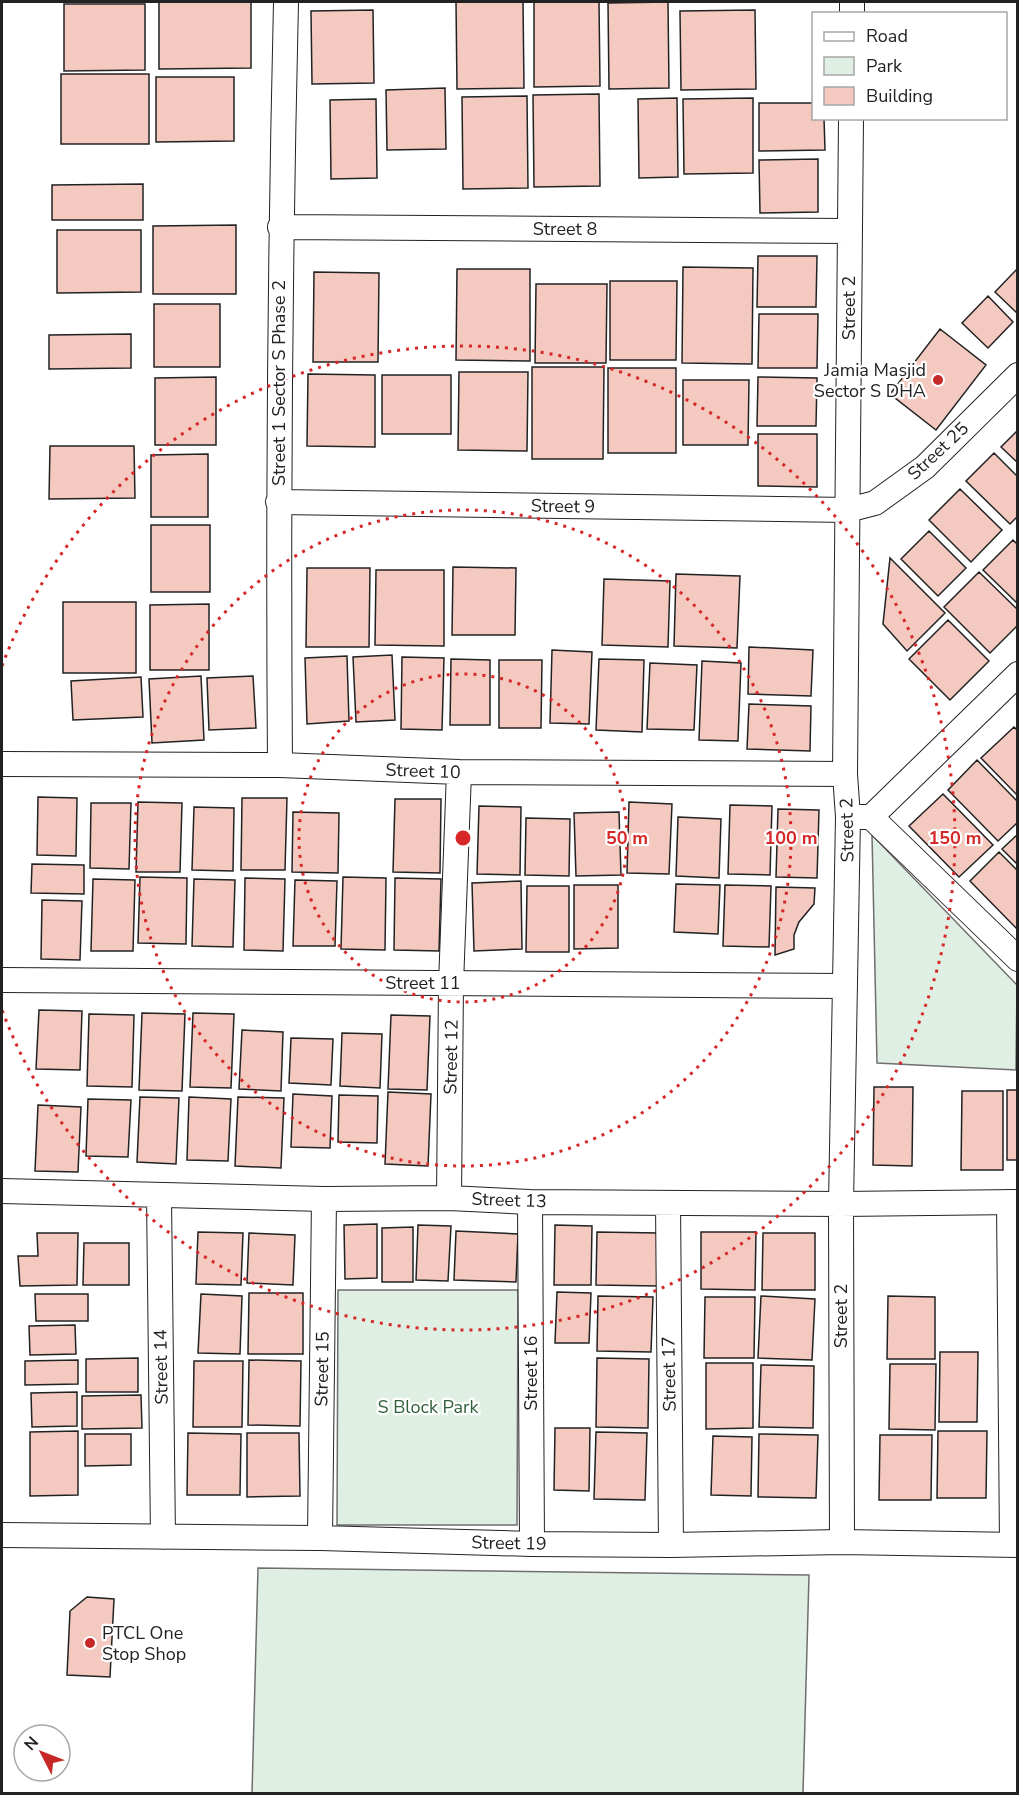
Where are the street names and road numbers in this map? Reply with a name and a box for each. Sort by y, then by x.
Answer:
street label: Street 8 [533,217,597,241]
street label: Street 2 [837,276,861,340]
street label: Street 1 Sector S Phase 2 [267,280,291,486]
street label: Street 25 [902,417,974,485]
street label: Street 9 [531,493,595,519]
street label: Street 10 [385,758,461,784]
street label: Street 2 [834,798,860,862]
street label: Street 11 [385,971,461,995]
street label: Street 12 [438,1019,464,1095]
street label: Street 13 [471,1187,547,1213]
street label: Street 2 [829,1284,853,1348]
street label: Street 14 [148,1329,174,1405]
street label: Street 15 [309,1331,335,1407]
street label: Street 16 [519,1335,543,1411]
street label: Street 17 [656,1336,682,1412]
street label: Street 19 [471,1530,547,1556]

